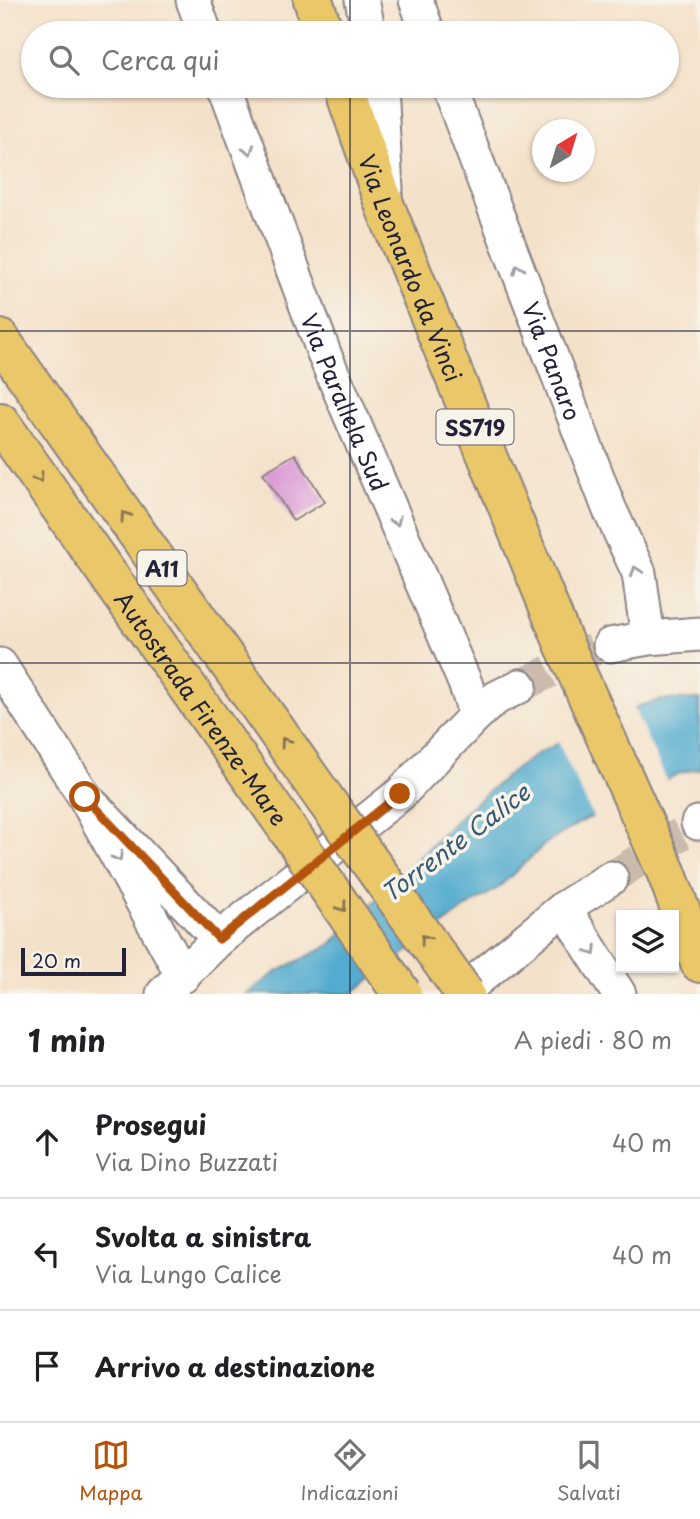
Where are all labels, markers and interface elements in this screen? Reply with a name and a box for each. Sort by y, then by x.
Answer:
search box [21,21,679,98]
text: Cerca qui [101,40,220,79]
icon: search [45,41,83,79]
north arrow [532,119,595,182]
one-way arrow [240,143,254,155]
street label: Via Leonardo da Vinci [351,149,472,386]
one-way arrow [512,263,526,275]
street label: Via Panaro [514,296,591,425]
street label: Via Parallela Sud [293,308,398,496]
road number: SS719 [436,410,514,444]
one-way arrow [31,470,43,483]
one-way arrow [121,511,133,524]
one-way arrow [387,514,401,526]
road number: A11 [138,550,186,586]
one-way arrow [630,566,645,578]
street label: Autostrada Firenze-Mare [107,583,297,832]
one-way arrow [281,737,293,750]
water label: Torrente Calice [373,773,538,910]
route end [384,778,415,809]
route start [69,781,100,812]
one-way arrow [110,850,123,863]
one-way arrow [334,899,346,912]
map controls [616,910,679,973]
button: layers [616,910,679,973]
one-way arrow [421,934,433,947]
one-way arrow [583,943,596,956]
scale bar [21,945,126,977]
text: 20 m [32,946,81,974]
text: 1 min [28,1017,106,1062]
text: A piedi · 80 m [514,1022,672,1057]
text: Prosegui [95,1105,207,1144]
icon: ahead [28,1123,66,1161]
text: 40 m [612,1125,672,1160]
text: Via Dino Buzzati [95,1144,278,1179]
text: Svolta a sinistra [95,1217,311,1256]
icon: left [28,1235,66,1273]
text: 40 m [612,1237,672,1272]
text: Via Lungo Calice [95,1256,282,1291]
icon: arrive [28,1347,66,1385]
text: Arrivo a destinazione [95,1347,375,1386]
tab: Mappa [79,1436,142,1506]
tab: Indicazioni [301,1436,399,1506]
tab: Salvati [557,1436,621,1506]

